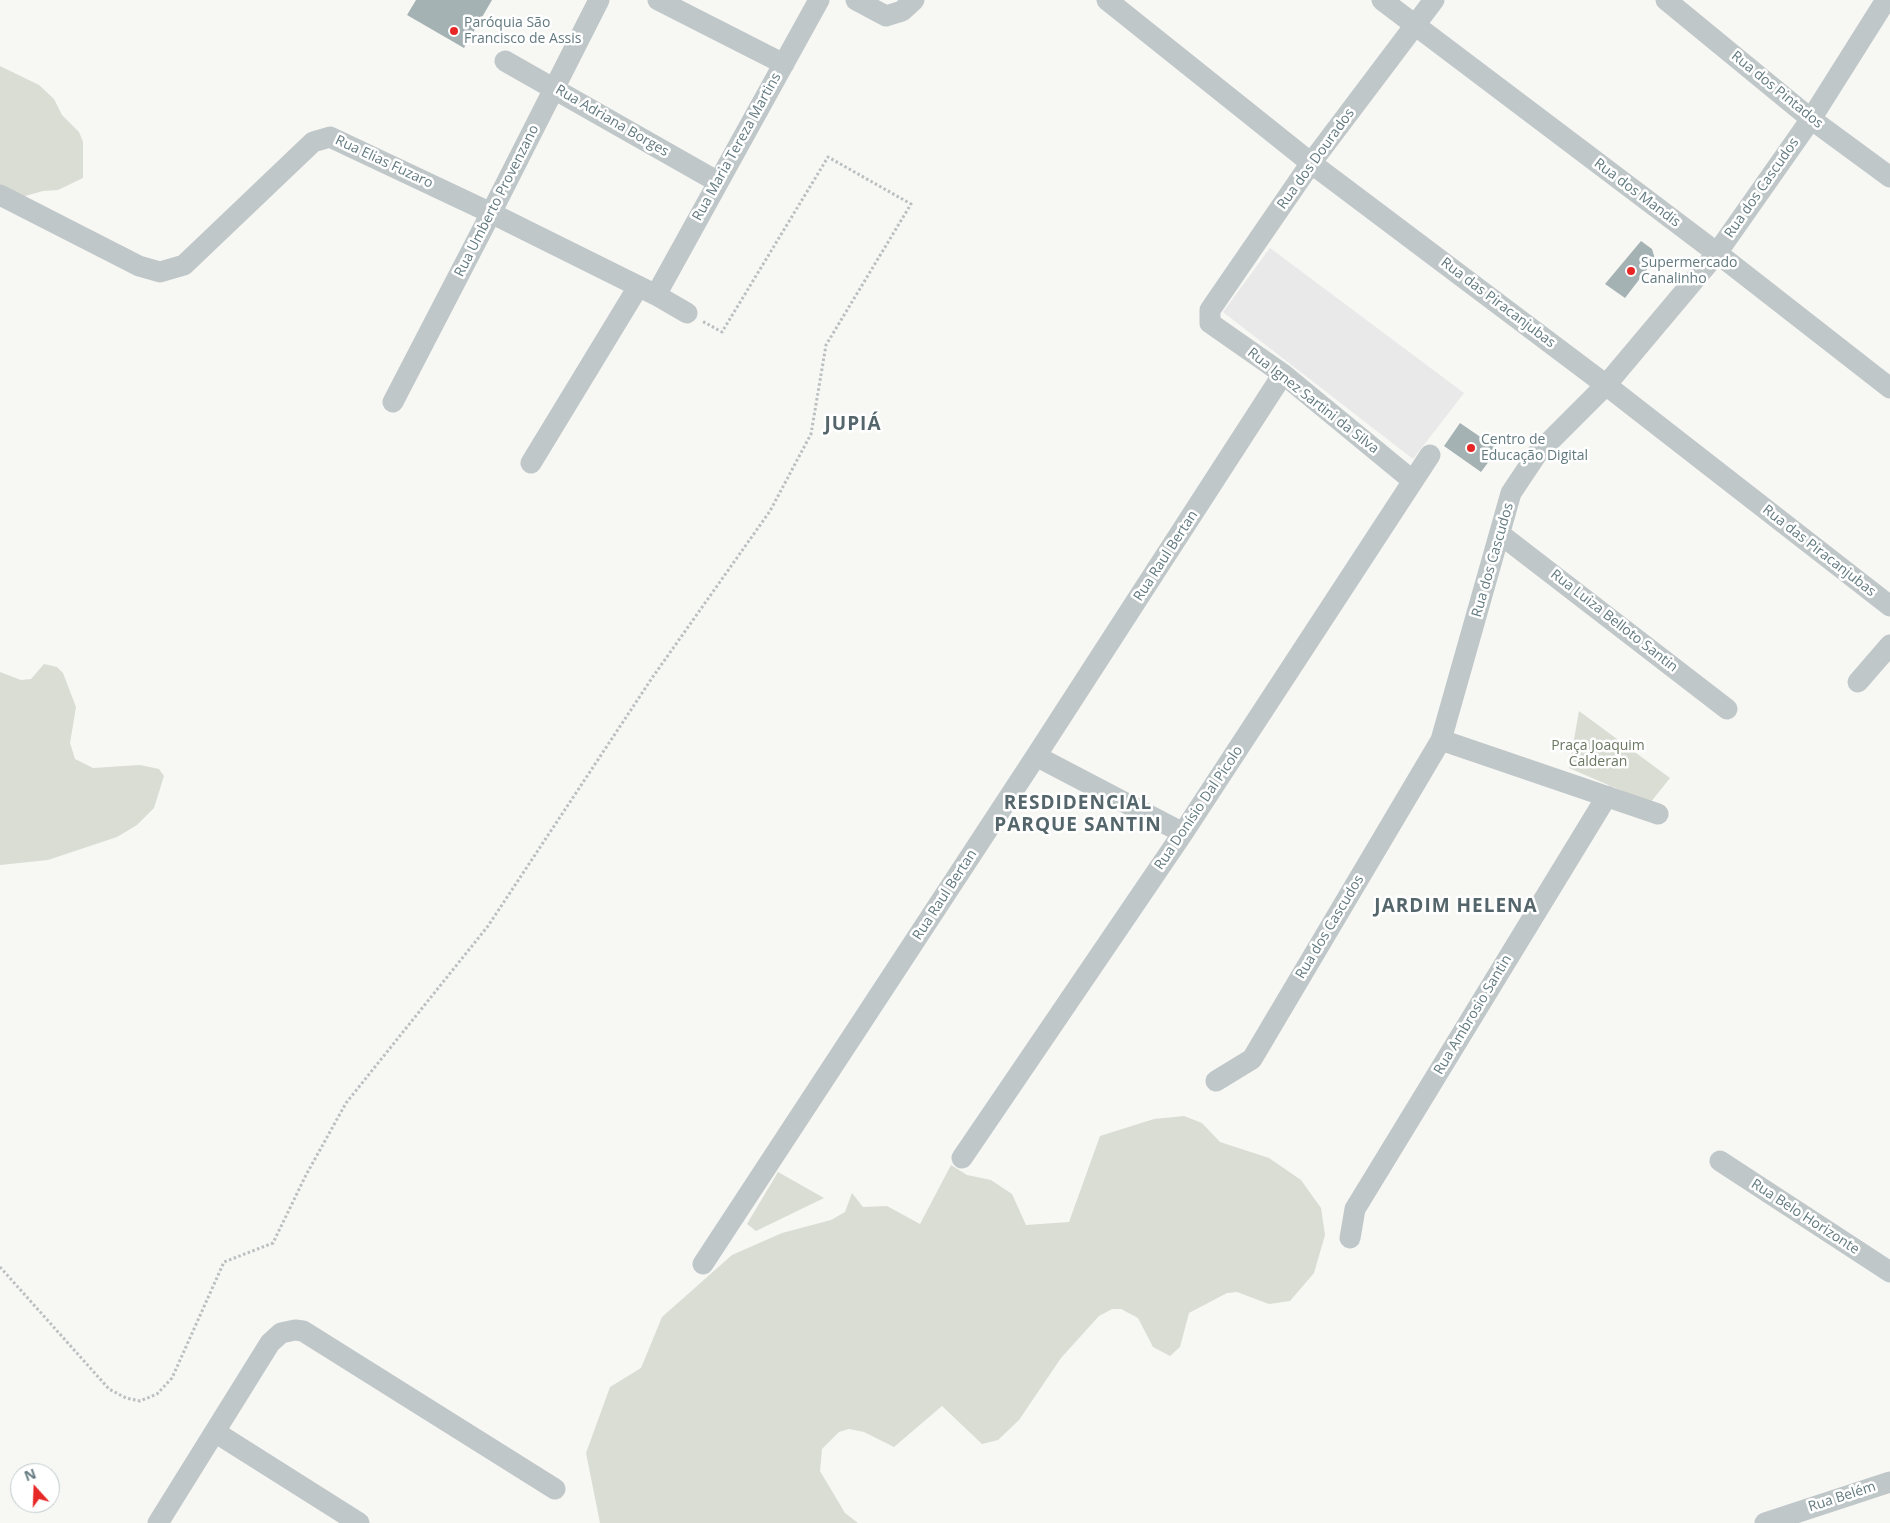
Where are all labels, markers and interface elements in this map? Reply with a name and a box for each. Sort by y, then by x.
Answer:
place label: Paróquia São Francisco de Assis [464,15,581,48]
marker: Paróquia São Francisco de Assis [448,25,460,37]
street label: Rua dos Pintados [1728,48,1826,132]
street label: Rua Maria Tereza Martins [689,70,785,224]
street label: Rua Adriana Borges [552,82,672,160]
street label: Rua dos Dourados [1274,105,1358,213]
street label: Rua Umberto Provenzano [451,122,543,280]
street label: Rua Elias Fuzaro [332,132,436,192]
street label: Rua dos Cascudos [1721,135,1803,241]
street label: Rua dos Mandis [1591,155,1683,231]
street label: Rua das Piracanjubas [1437,254,1559,352]
place label: Supermercado Canalinho [1641,255,1737,288]
marker: Supermercado Canalinho [1625,265,1637,277]
street label: Rua Ignez Sartini da Silva [1244,345,1382,457]
district label: JUPIÁ [824,414,882,436]
place label: Centro de Educação Digital [1481,432,1588,464]
marker: Centro de Educação Digital [1465,442,1477,454]
street label: Rua dos Cascudos [1469,501,1517,619]
street label: Rua das Piracanjubas [1759,502,1879,600]
street label: Rua Raul Bertan [1130,507,1202,605]
street label: Rua Luiza Belloto Santin [1547,566,1681,676]
park label: Praça Joaquim Calderan [1551,738,1645,770]
street label: Rua Donísio Dal Picolo [1151,743,1247,873]
district label: RESDIDENCIAL PARQUE SANTIN [993,793,1163,837]
street label: Rua Raul Bertan [909,846,981,944]
street label: Rua dos Cascudos [1292,872,1368,982]
district label: JARDIM HELENA [1373,896,1539,918]
street label: Rua Ambrosio Santin [1431,952,1515,1078]
street label: Rua Belo Horizonte [1748,1176,1862,1258]
north arrow [10,1463,60,1513]
text: N [21,1464,39,1485]
street label: Rua Belém [1806,1478,1878,1516]

